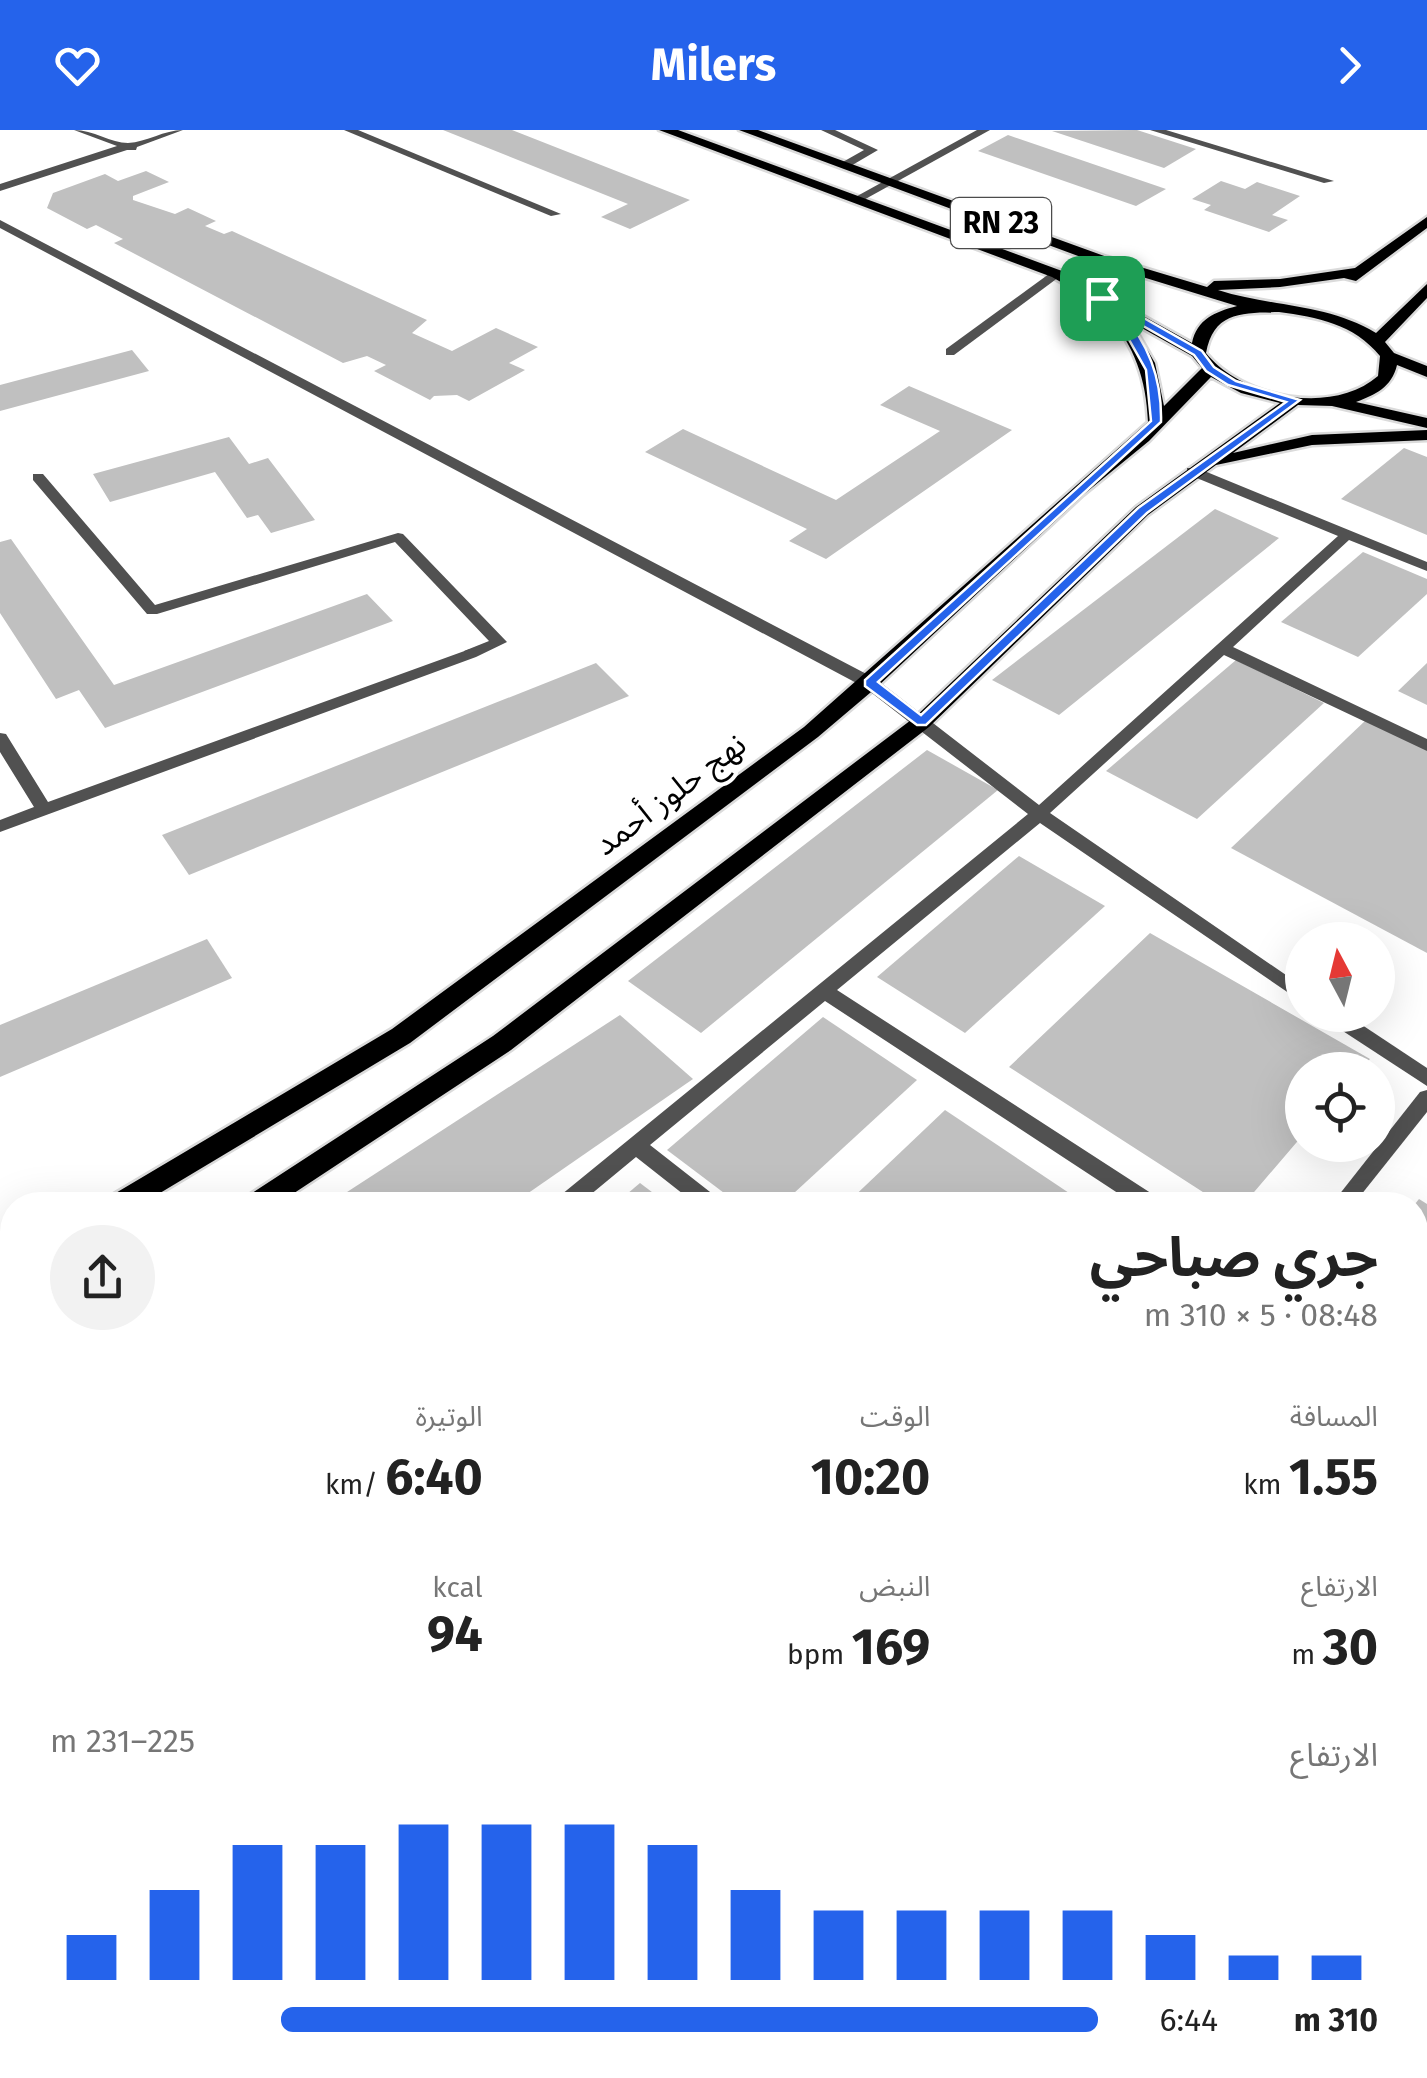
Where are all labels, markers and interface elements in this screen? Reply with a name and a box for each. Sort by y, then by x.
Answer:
icon: heart [50,38,105,93]
text: Milers [651,38,776,92]
icon: forward [1322,38,1377,93]
road number: RN 23 [951,198,1051,248]
pin [1060,256,1145,341]
icon: arrive [1075,271,1130,326]
street label: نهج حلوز أحمد [587,725,756,867]
north arrow [1285,922,1395,1032]
map controls [1285,922,1395,1162]
button: locate [1285,1052,1395,1162]
button: share [50,1225,155,1330]
text: جري صباحي [1090,1225,1378,1291]
text: 08:48 · 5 × 310 m [1144,1296,1378,1334]
text: الوتيرة [415,1400,483,1433]
text: الوقت [860,1400,930,1433]
text: المسافة [1290,1400,1378,1433]
text: 6:40 [385,1447,483,1507]
text: 10:20 [811,1447,930,1507]
text: 1.55 [1289,1447,1378,1507]
text: /km [325,1468,385,1501]
text: km [1243,1468,1289,1501]
text: النبض [859,1570,930,1603]
text: الارتفاع [1301,1570,1378,1603]
text: kcal [432,1571,483,1604]
text: 94 [427,1604,483,1664]
text: 169 [852,1617,930,1677]
text: 30 [1323,1617,1378,1677]
text: bpm [787,1638,852,1671]
text: m [1291,1638,1323,1671]
text: 225–231 m [50,1722,195,1760]
text: الارتفاع [1290,1736,1378,1774]
text: 6:44 [1159,2001,1218,2039]
text: 310 m [1294,2001,1378,2039]

